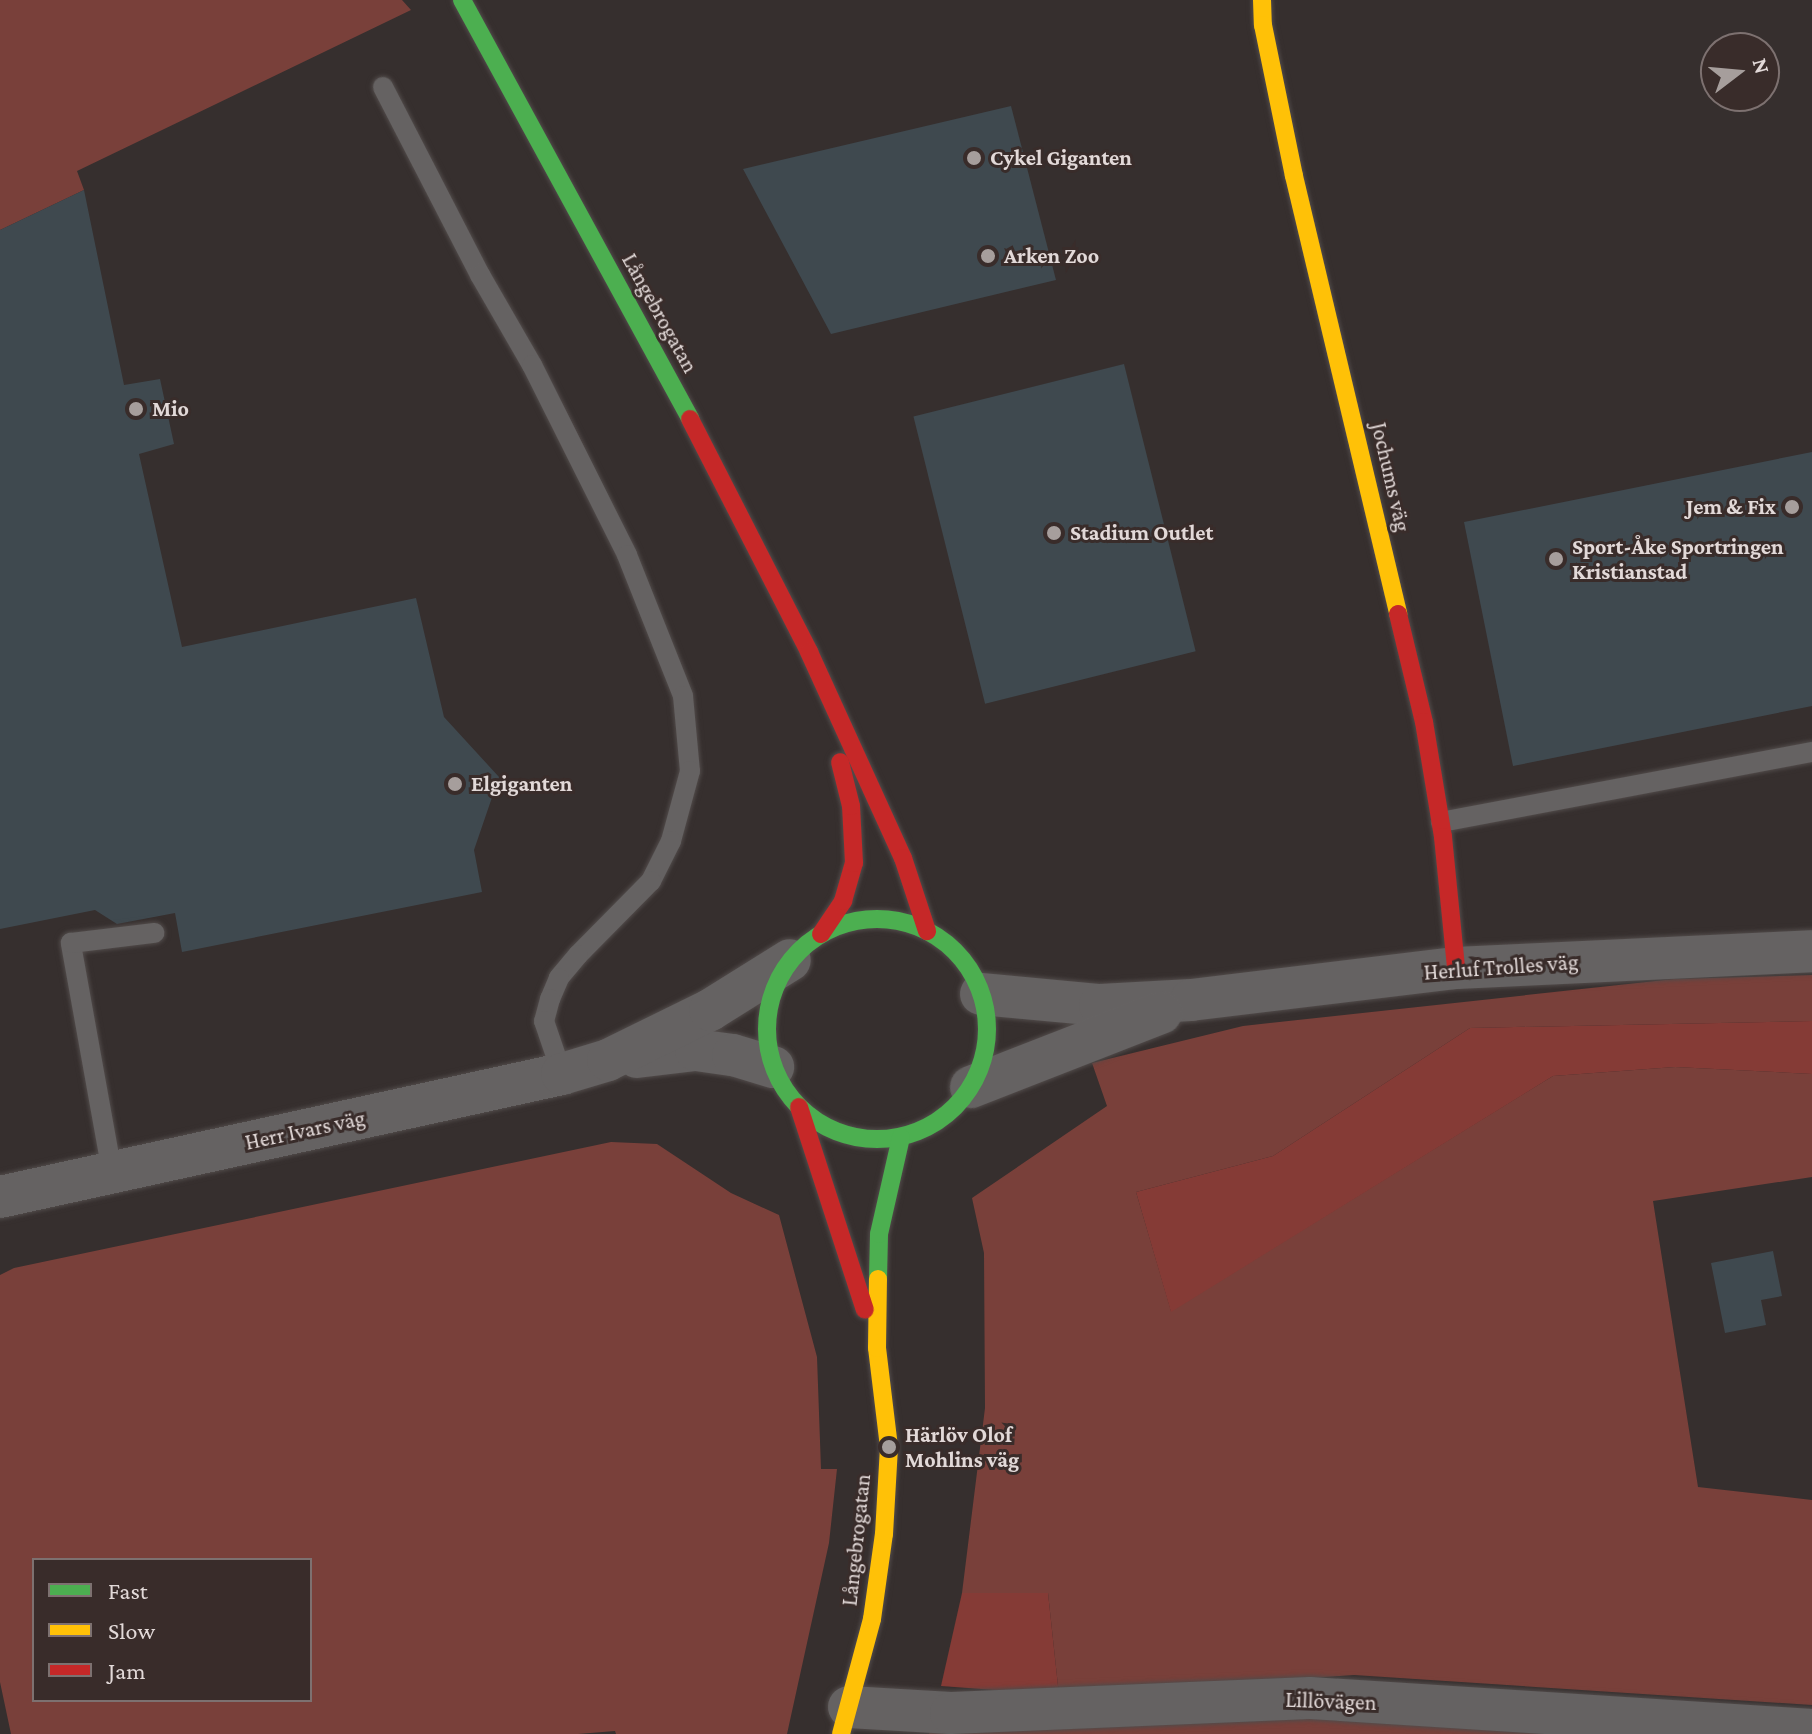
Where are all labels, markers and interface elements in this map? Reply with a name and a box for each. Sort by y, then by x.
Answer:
north arrow [1700,32,1780,112]
text: N [1748,55,1776,76]
place label: Cykel Giganten [990,145,1132,171]
marker: Cykel Giganten [965,149,983,167]
place label: Arken Zoo [1004,243,1099,269]
marker: Arken Zoo [979,247,997,265]
street label: Långebrogatan [616,249,704,377]
place label: Mio [152,396,189,422]
marker: Mio [127,400,145,418]
street label: Jochums väg [1366,420,1416,534]
place label: Jem & Fix [1686,494,1776,520]
marker: Jem & Fix [1783,498,1801,516]
place label: Stadium Outlet [1070,520,1213,546]
marker: Stadium Outlet [1045,524,1063,542]
place label: Sport-Åke Sportringen Kristianstad [1572,533,1784,584]
marker: Sport-Åke Sportringen Kristianstad [1547,550,1565,568]
place label: Elgiganten [471,771,572,797]
marker: Elgiganten [446,775,464,793]
street label: Herluf Trolles väg [1423,948,1579,986]
street label: Herr Ivars väg [243,1104,367,1156]
place label: Härlöv Olof Mohlins väg [905,1421,1019,1472]
marker: Härlöv Olof Mohlins väg [880,1438,898,1456]
street label: Långebrogatan [836,1473,876,1607]
legend [32,1558,312,1702]
text: Fast [108,1577,148,1604]
text: Slow [108,1617,155,1644]
text: Jam [108,1657,146,1684]
street label: Lillövägen [1285,1686,1377,1716]

